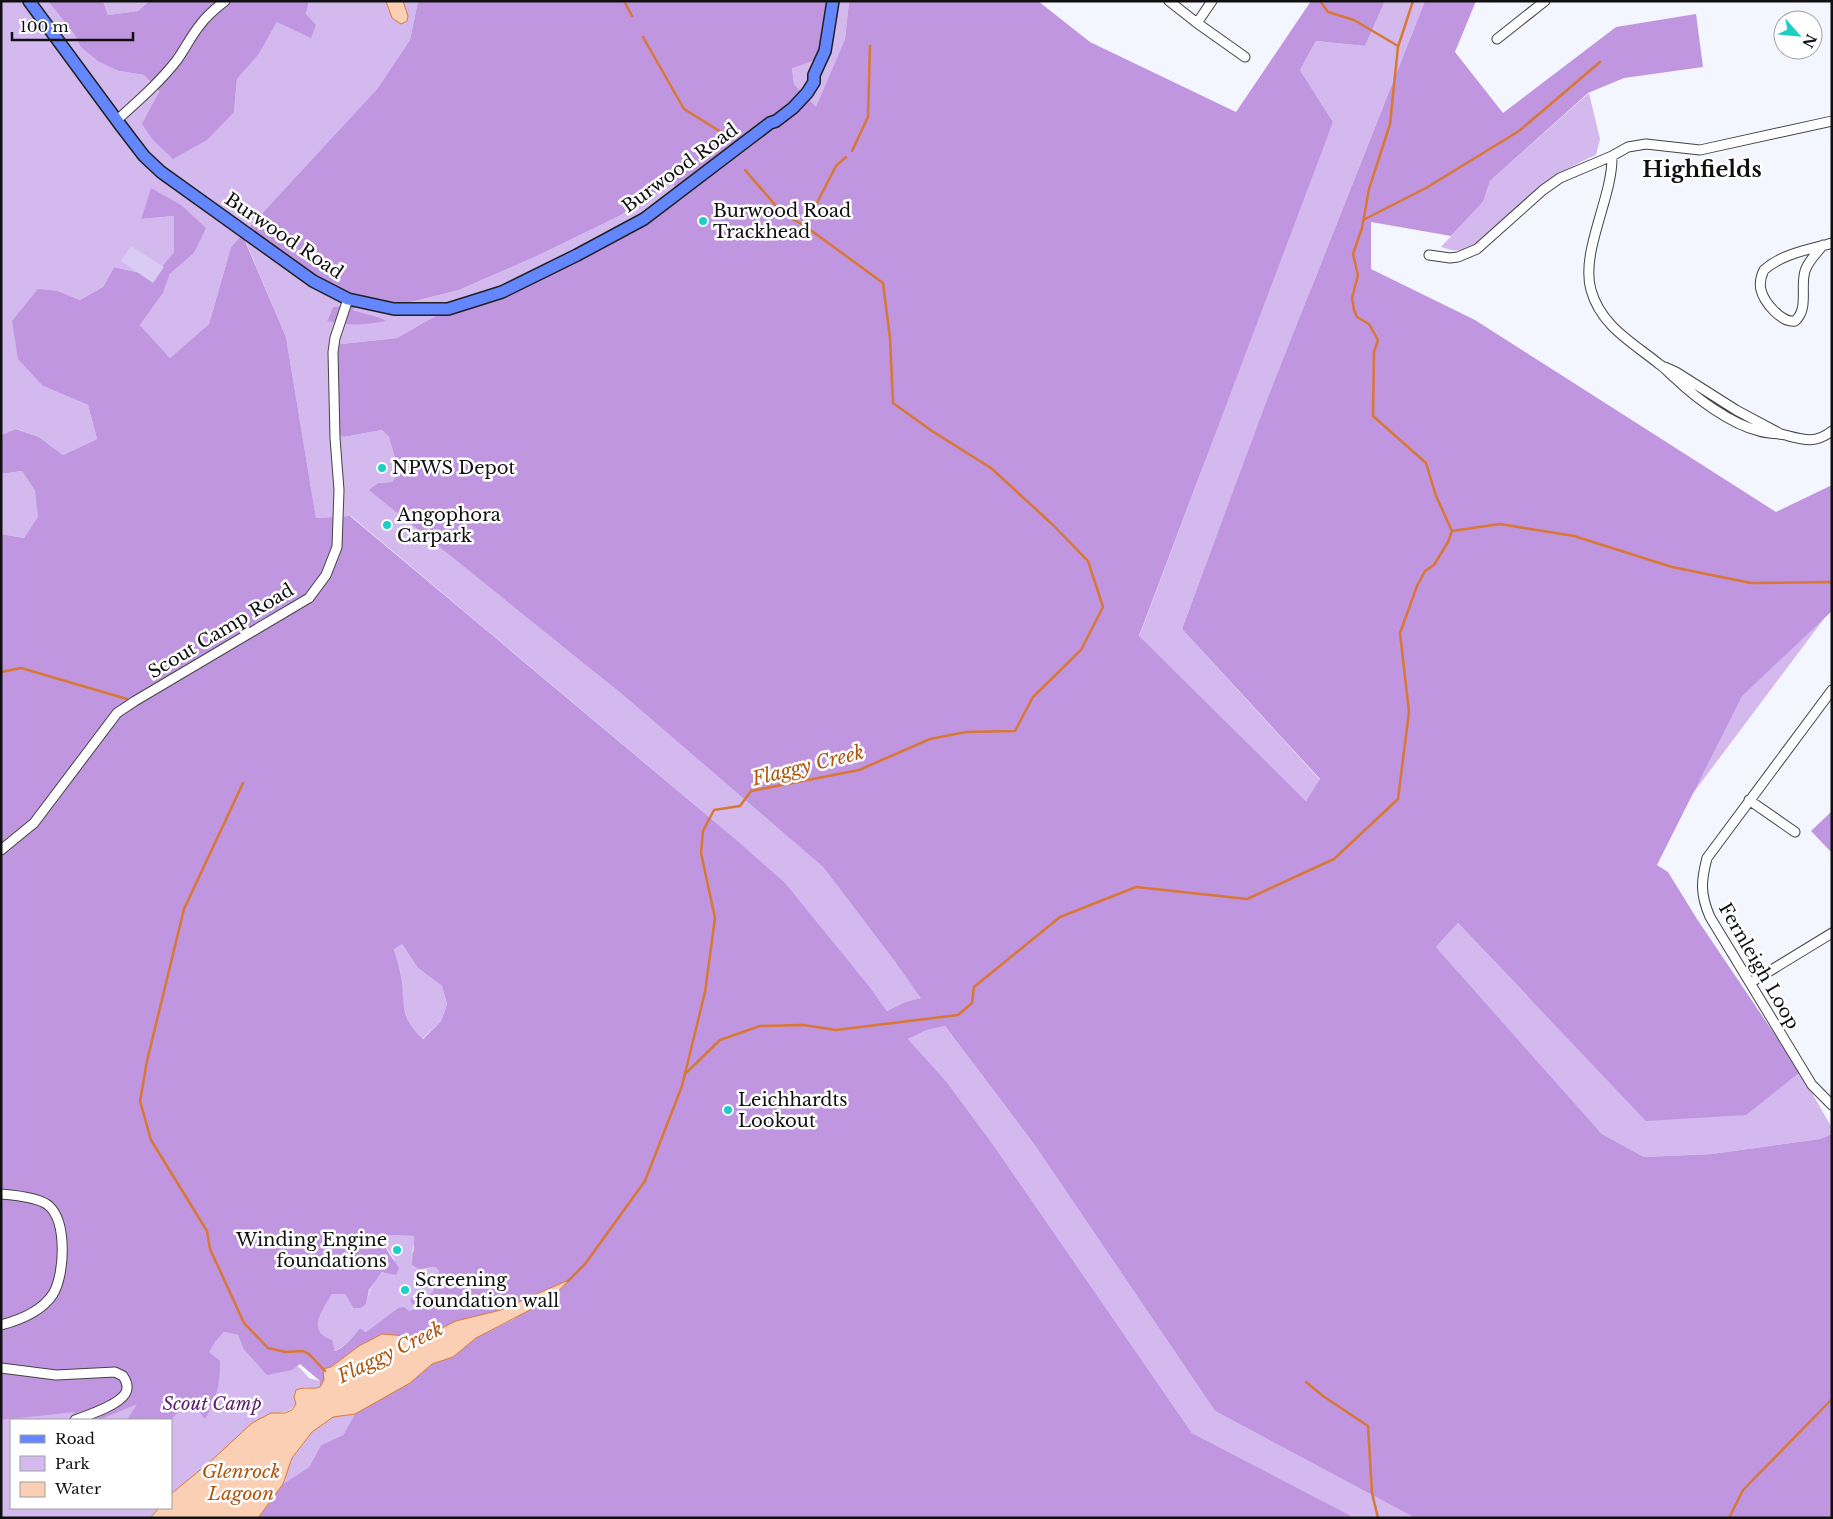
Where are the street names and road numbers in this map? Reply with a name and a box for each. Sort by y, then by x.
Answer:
street label: Burwood Road [618,118,742,218]
street label: Burwood Road [221,188,347,284]
street label: Scout Camp Road [144,579,298,683]
street label: Fernleigh Loop [1714,899,1804,1033]

